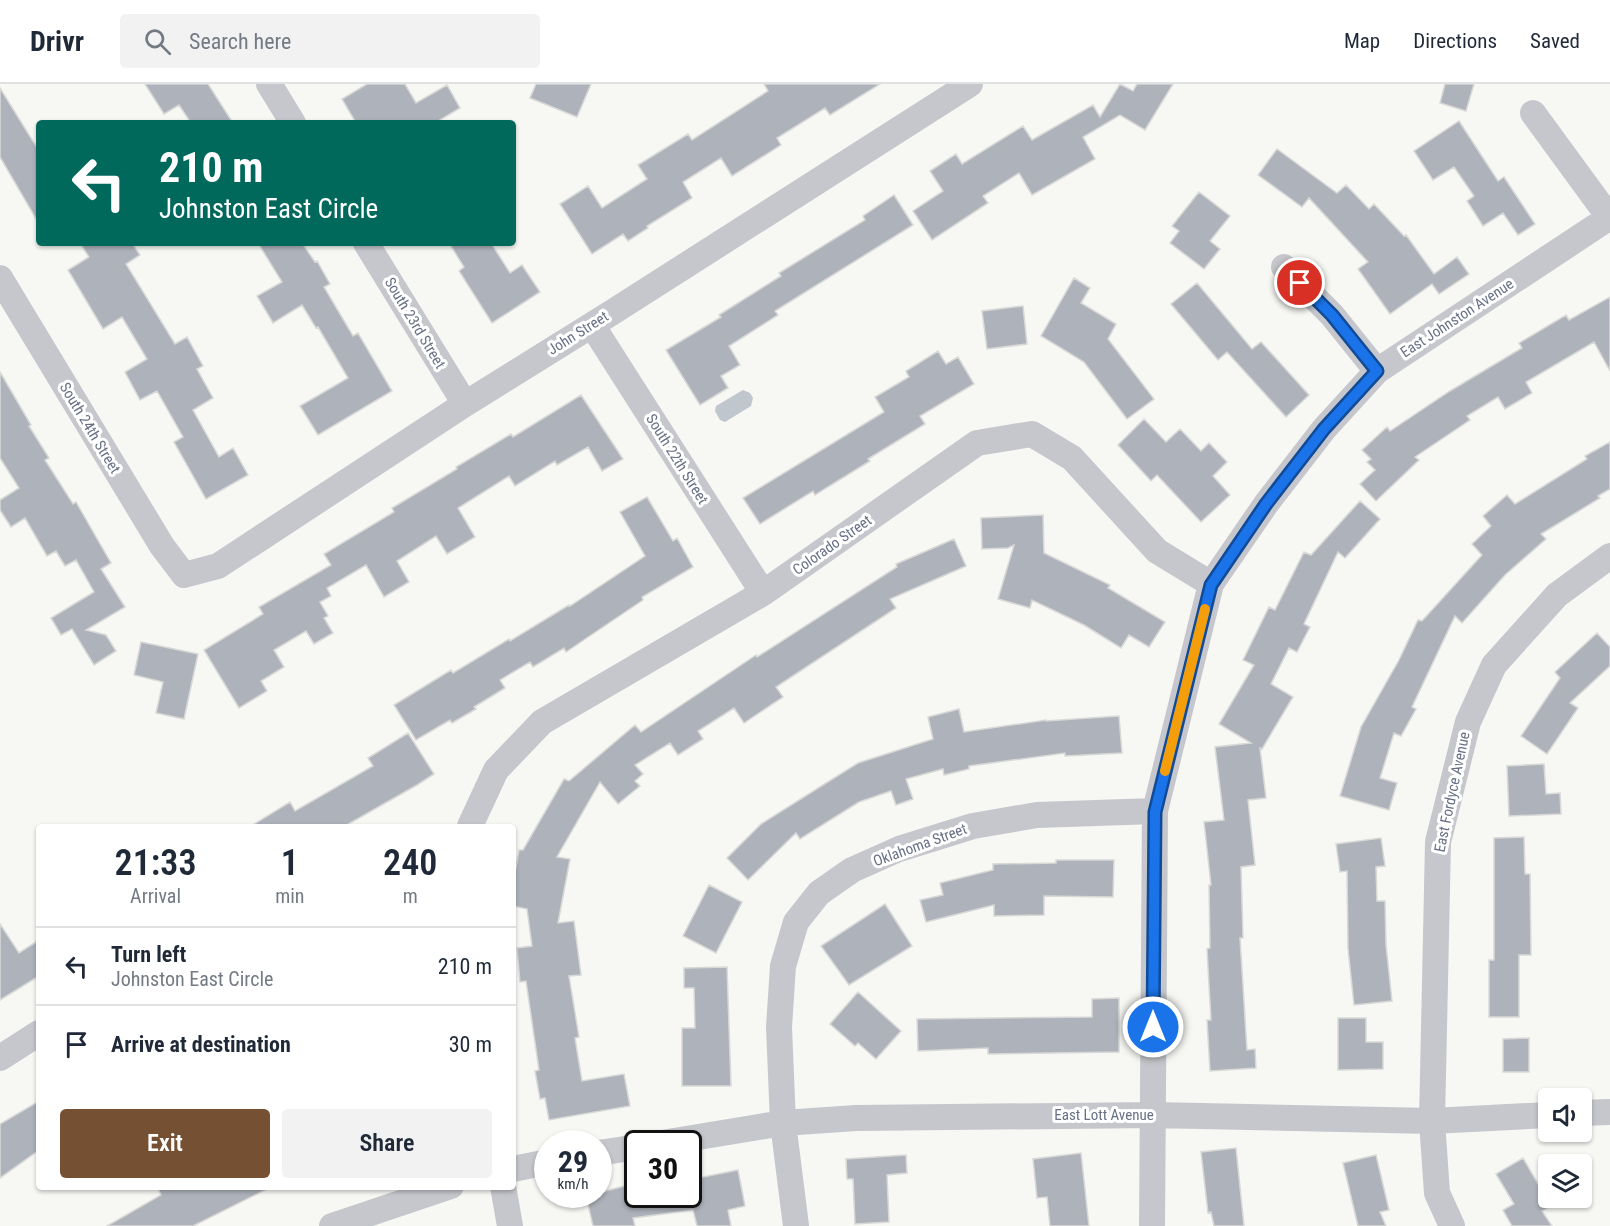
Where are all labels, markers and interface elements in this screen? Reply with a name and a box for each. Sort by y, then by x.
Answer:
search box [120,14,540,68]
text: Drivr [30,25,84,58]
icon: search [141,25,174,58]
text: Search here [189,29,291,54]
text: Map [1344,29,1380,53]
text: Directions [1413,29,1497,53]
text: Saved [1530,29,1580,53]
text: 210 m [159,143,264,192]
icon: left [60,144,138,222]
text: Johnston East Circle [159,193,378,225]
pin [1274,257,1325,308]
icon: arrive [1283,266,1316,299]
street label: South 23rd Street [381,274,449,372]
street label: East Johnston Avenue [1397,275,1517,361]
street label: John Street [544,307,612,359]
street label: South 24th Street [56,379,124,477]
street label: South 22th Street [642,411,712,507]
street label: Colorado Street [789,511,875,579]
street label: East Fordyce Avenue [1430,730,1474,854]
street label: Oklahoma Street [871,820,969,870]
text: 21:33 [115,842,197,884]
text: 1 [281,842,299,884]
text: 240 [383,842,437,884]
text: Arrival [130,884,181,908]
text: min [275,884,304,908]
text: m [403,884,418,908]
text: Turn left [111,942,186,967]
icon: left [60,950,93,983]
text: 210 m [438,954,492,979]
text: Johnston East Circle [111,967,273,991]
position arrow [1121,995,1185,1059]
icon: arrive [60,1028,93,1061]
text: Arrive at destination [111,1032,291,1057]
text: 30 m [449,1032,492,1057]
map controls [1538,1088,1592,1208]
button: sound [1538,1088,1592,1142]
street label: East Lott Avenue [1054,1106,1154,1124]
button: Exit [60,1109,270,1178]
button: Share [282,1109,492,1178]
speed limit sign: 30 [624,1130,702,1208]
text: 29 [558,1144,588,1179]
button: layers [1538,1154,1592,1208]
text: km/h [558,1175,588,1193]

